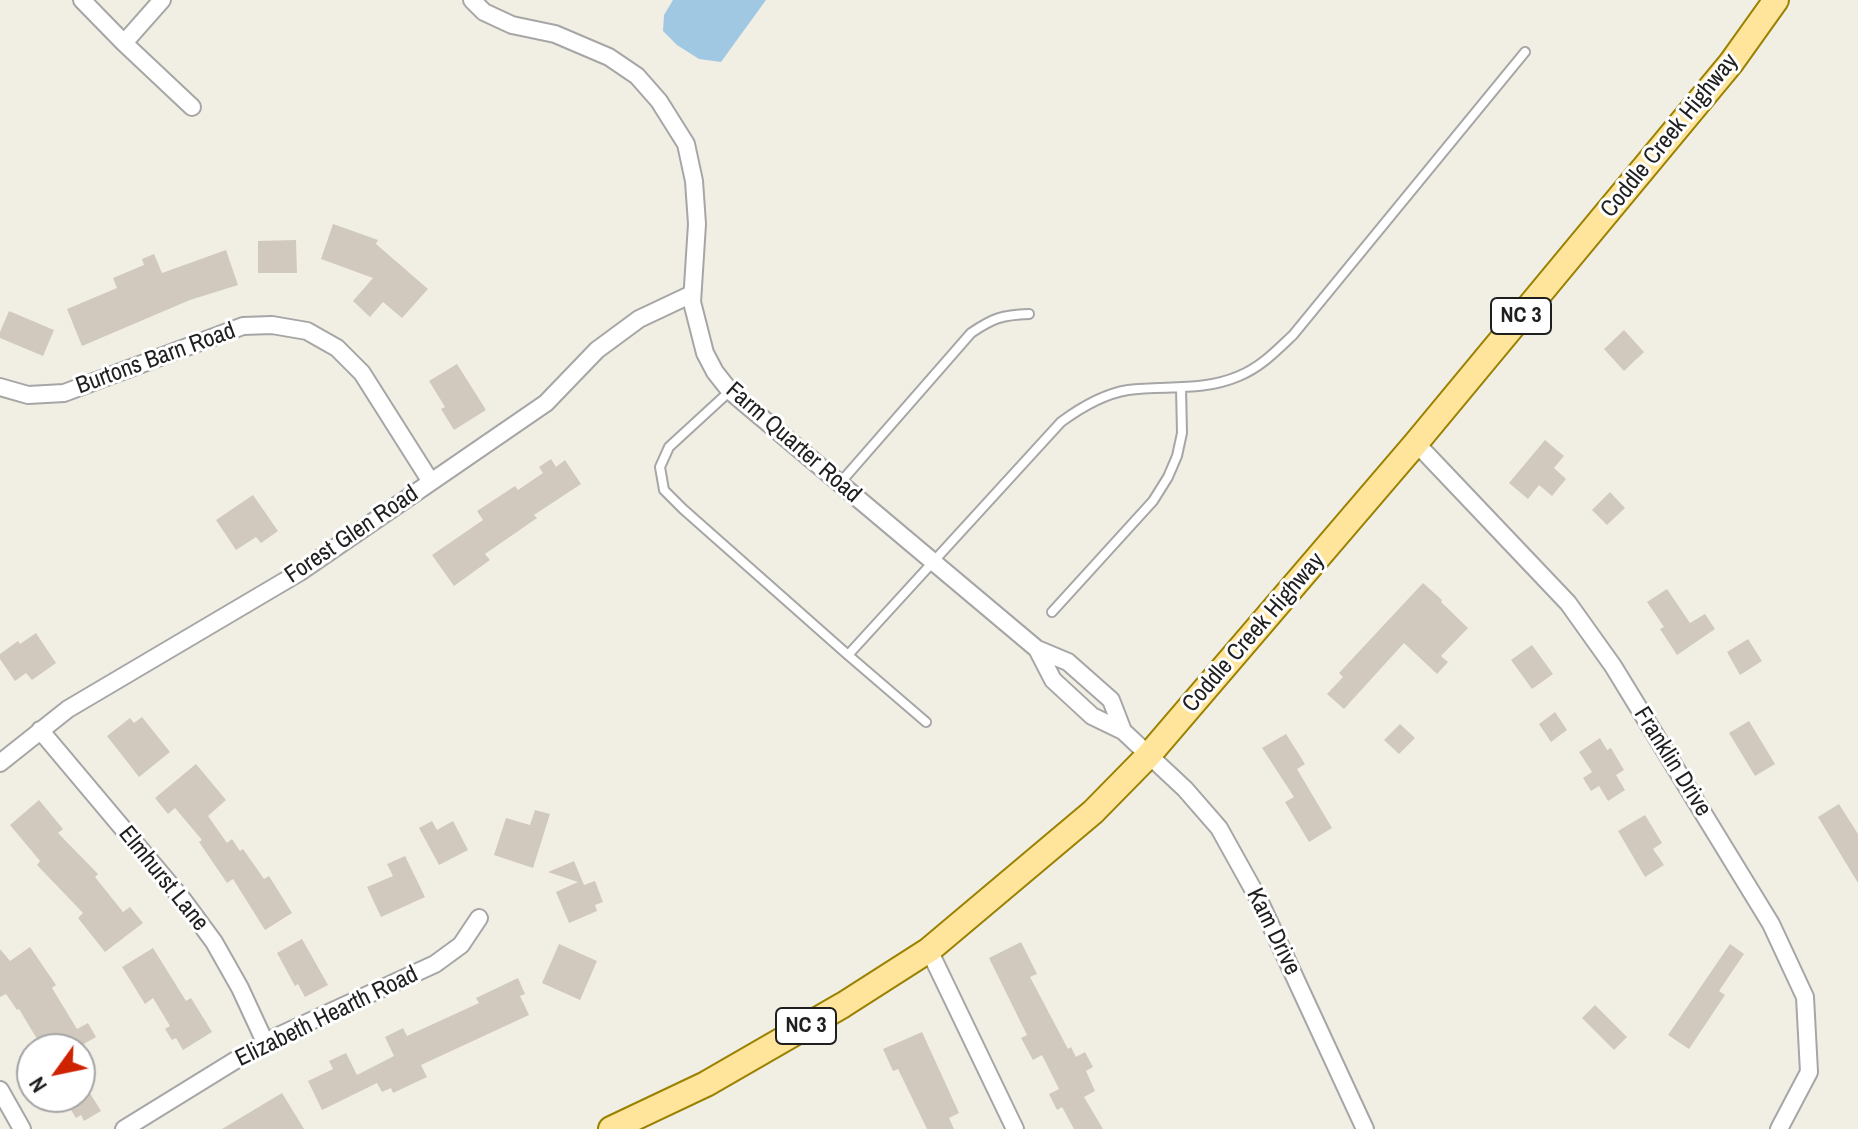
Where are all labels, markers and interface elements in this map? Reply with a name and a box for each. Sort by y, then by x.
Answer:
street label: Coddle Creek Highway [1595,48,1745,224]
road number: NC 3 [1491,298,1551,334]
street label: Burtons Barn Road [72,317,240,401]
street label: Farm Quarter Road [720,376,866,510]
street label: Forest Glen Road [280,480,424,590]
street label: Coddle Creek Highway [1177,547,1331,719]
street label: Franklin Drive [1627,702,1717,822]
street label: Elmhurst Lane [112,821,214,937]
street label: Kam Drive [1240,884,1306,980]
street label: Elizabeth Hearth Road [231,960,423,1074]
road number: NC 3 [776,1008,836,1044]
north arrow [16,1033,96,1113]
text: N [21,1071,54,1099]

